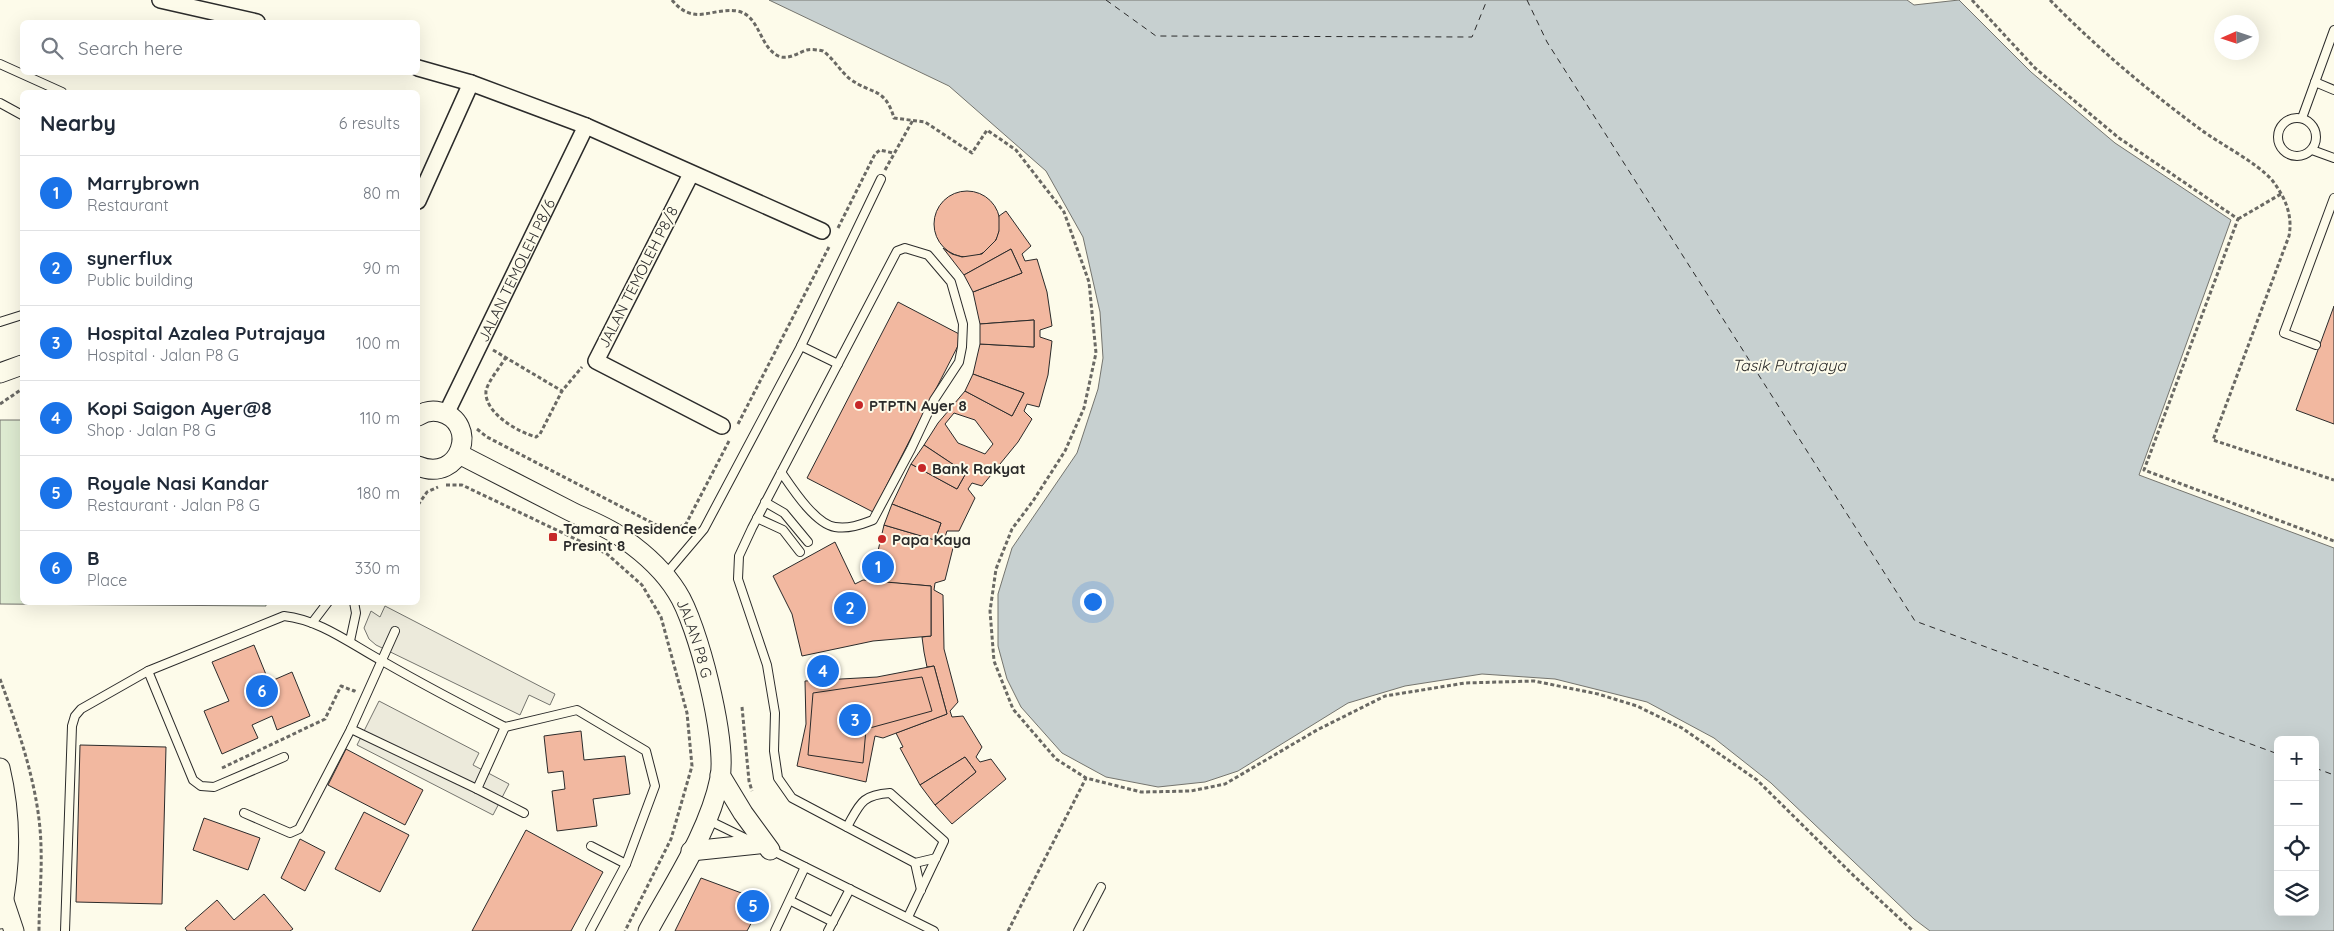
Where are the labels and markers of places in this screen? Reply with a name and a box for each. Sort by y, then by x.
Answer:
place label: PTPTN Ayer 8 [869,396,967,415]
marker: PTPTN Ayer 8 [853,399,865,411]
place label: Bank Rakyat [932,459,1026,478]
marker: Bank Rakyat [916,462,928,474]
place label: Tamara Residence Presint 8 [563,519,697,555]
place label: Papa Kaya [892,530,971,549]
marker: Tamara Residence Presint 8 [547,531,559,543]
marker: Papa Kaya [876,533,888,545]
pin: 1 [862,548,894,586]
pin: 2 [834,589,866,627]
pin: 4 [807,652,839,690]
pin: 6 [246,672,278,710]
pin: 3 [839,701,871,739]
pin: 5 [737,887,769,925]

